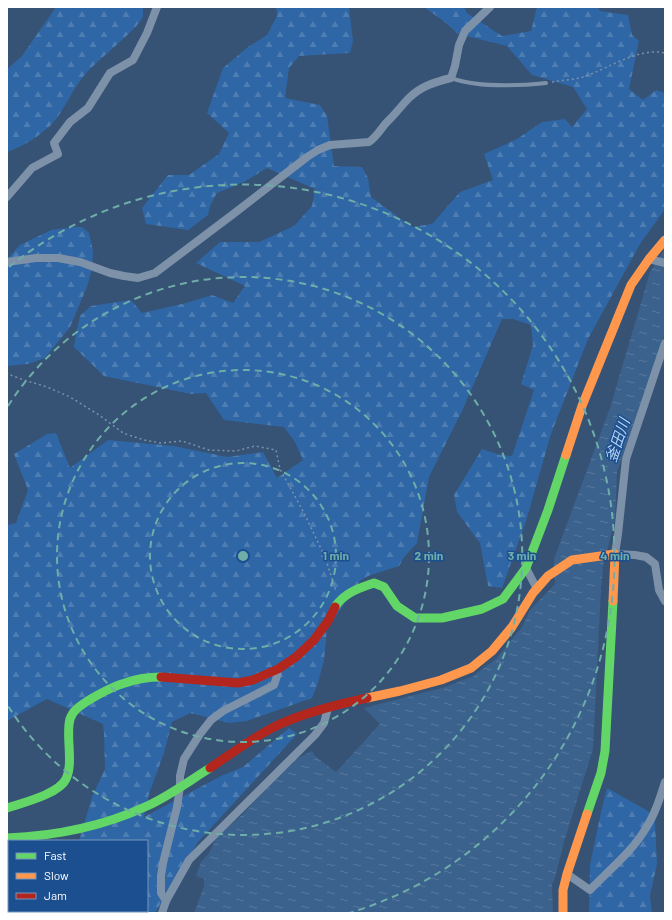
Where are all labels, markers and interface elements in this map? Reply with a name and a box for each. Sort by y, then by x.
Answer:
water label: 釜田川 [601,414,633,464]
text: 1 min [323,548,349,562]
text: 2 min [415,548,443,562]
text: 3 min [508,548,536,562]
text: 4 min [600,548,630,562]
centre of rings [236,549,250,563]
legend [8,840,148,912]
text: Fast [44,848,67,862]
text: Slow [44,868,69,882]
text: Jam [44,888,67,902]

